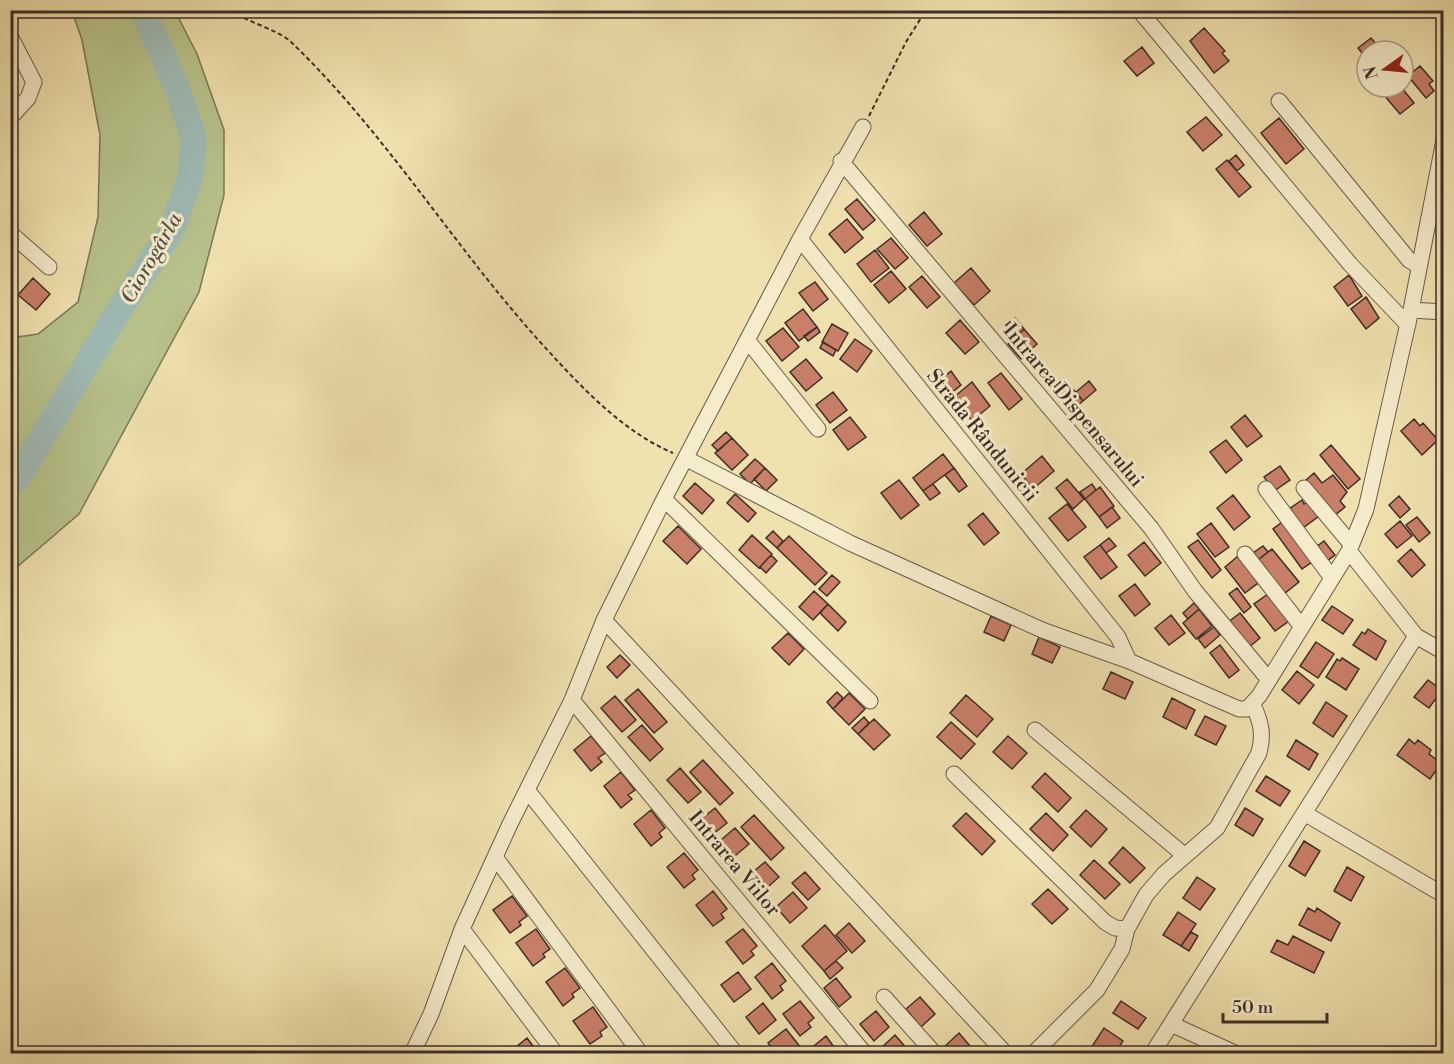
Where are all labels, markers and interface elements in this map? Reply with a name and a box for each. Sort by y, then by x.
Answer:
north arrow [1355,39,1415,99]
text: N [1360,64,1383,81]
water label: Ciorogârla [116,208,188,308]
street label: Intrarea Dispensarului [997,319,1149,493]
street label: Strada Rândunicii [921,364,1043,508]
street label: Intrarea Viilor [682,806,786,922]
scale bar [1223,986,1326,1024]
text: 50 m [1232,996,1274,1019]

